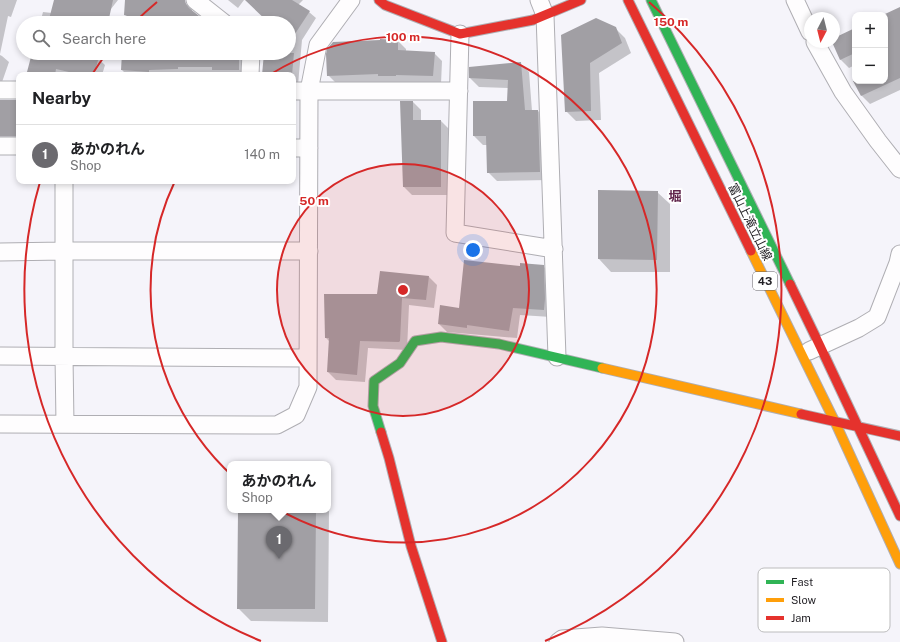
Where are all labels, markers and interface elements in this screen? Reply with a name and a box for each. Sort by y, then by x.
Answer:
north arrow [804,12,840,48]
map controls [852,12,888,84]
button: + [852,12,888,48]
text: 150 m [654,15,688,29]
search box [16,16,296,60]
icon: search [30,27,52,49]
text: Search here [62,30,146,47]
text: 100 m [386,30,420,44]
button: − [852,48,888,84]
text: Nearby [32,88,91,108]
text: あかのれん [70,140,145,157]
text: 1 [42,147,48,162]
text: 140 m [244,147,280,162]
text: Shop [70,158,101,173]
street label: 富山上滝立山線 [725,181,775,263]
district label: 堀 [668,189,682,204]
text: 50 m [299,194,329,208]
your location [463,240,483,260]
road number: 43 [753,272,777,290]
centre of rings [396,283,410,297]
popup [227,461,331,513]
text: あかのれん [241,472,317,489]
text: Shop [241,490,273,505]
pin: 1 [266,526,292,559]
legend [758,568,890,632]
text: Fast [791,576,813,588]
text: Slow [791,594,817,606]
text: Jam [791,612,811,624]

